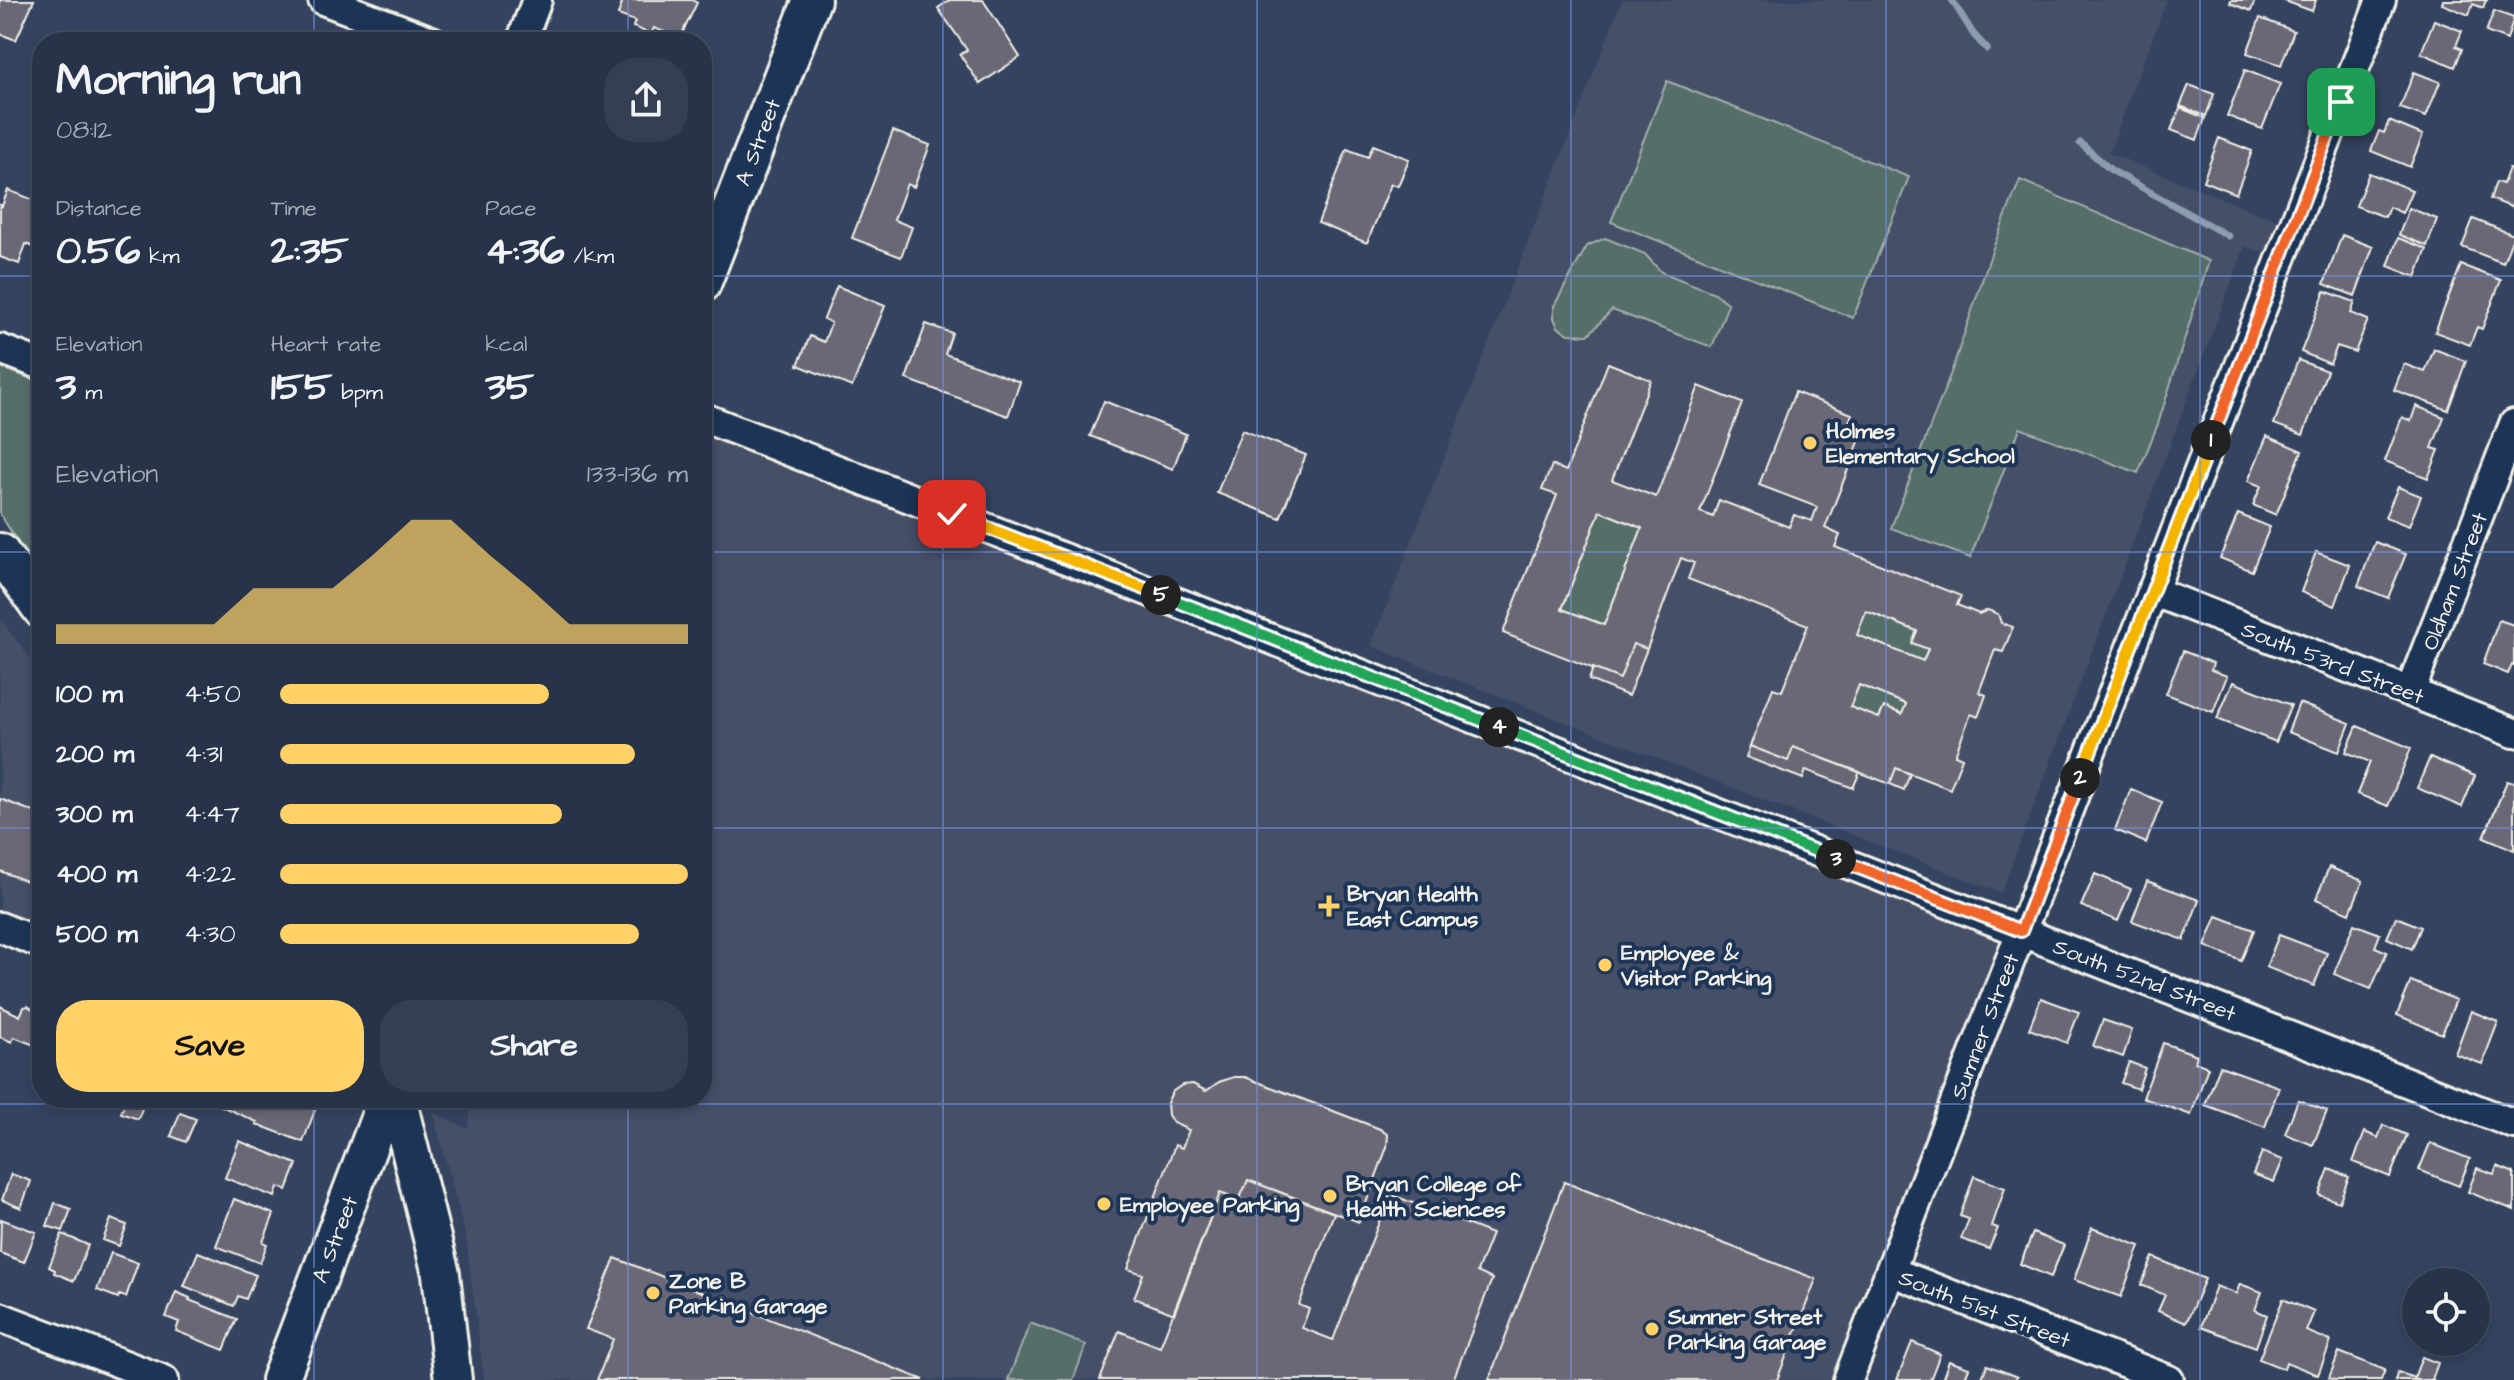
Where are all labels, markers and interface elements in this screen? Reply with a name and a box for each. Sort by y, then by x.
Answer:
text: Morning run [56,51,301,112]
button: share [604,58,688,142]
pin [2307,68,2375,136]
icon: arrive [2319,80,2363,124]
street label: A Street [728,95,789,190]
text: 08:12 [56,112,112,148]
text: Distance [56,193,142,224]
text: Time [271,193,317,224]
text: Pace [485,193,536,224]
text: 0.56 [56,224,140,279]
text: 2:35 [271,224,349,279]
text: 4:36 [485,224,565,279]
text: km [140,241,180,272]
text: /km [565,241,614,272]
text: Elevation [56,329,143,360]
text: Heart rate [271,329,381,360]
text: kcal [485,329,527,360]
text: 3 [56,360,76,415]
text: 155 [271,360,332,415]
text: 35 [485,360,534,415]
text: m [76,377,102,408]
text: bpm [332,377,383,408]
place label: Holmes Elementary School [1826,416,2015,474]
pin: 1 [2191,420,2231,460]
text: 1 [2210,424,2212,455]
marker: Holmes Elementary School [1801,434,1819,452]
text: Elevation [56,456,158,492]
text: 133–136 m [587,456,688,492]
pin [918,480,986,548]
icon: check [930,492,974,536]
street label: Oldham Street [2415,508,2496,655]
pin: 5 [1141,575,1181,615]
text: 5 [1153,579,1169,610]
street label: South 53rd Street [2237,614,2428,713]
text: 100 m [56,676,123,712]
text: 4:50 [184,676,241,712]
pin: 4 [1479,707,1519,747]
text: 4 [1492,711,1506,742]
text: 200 m [56,736,134,772]
text: 4:31 [184,736,223,772]
pin: 2 [2060,758,2100,798]
text: 2 [2074,762,2086,793]
text: 300 m [56,796,133,832]
text: 4:47 [184,796,240,832]
pin: 3 [1816,839,1856,879]
text: 3 [1830,843,1842,874]
text: 400 m [56,856,137,892]
text: 4:22 [184,856,236,892]
place label: Bryan Health East Campus [1347,879,1479,935]
marker: Bryan Health East Campus [1318,895,1340,917]
text: 500 m [56,916,138,952]
text: 4:30 [184,916,236,952]
street label: South 52nd Street [2049,931,2240,1030]
place label: Employee & Visitor Parking [1620,938,1772,995]
street label: Sumner Street [1943,949,2028,1104]
marker: Employee & Visitor Parking [1596,956,1614,974]
button: Save [56,1000,364,1092]
button: Share [380,1000,688,1092]
place label: Bryan College of Health Sciences [1346,1169,1522,1225]
marker: Bryan College of Health Sciences [1321,1187,1339,1205]
place label: Employee Parking [1120,1190,1300,1223]
street label: A Street [305,1192,366,1287]
marker: Employee Parking [1095,1195,1113,1213]
street label: South 51st Street [1894,1262,2075,1356]
place label: Zone B Parking Garage [669,1266,827,1323]
map controls [2402,1268,2490,1356]
button: locate [2402,1268,2490,1356]
marker: Zone B Parking Garage [644,1284,662,1302]
place label: Sumner Street Parking Garage [1667,1302,1826,1359]
marker: Sumner Street Parking Garage [1643,1320,1661,1338]

